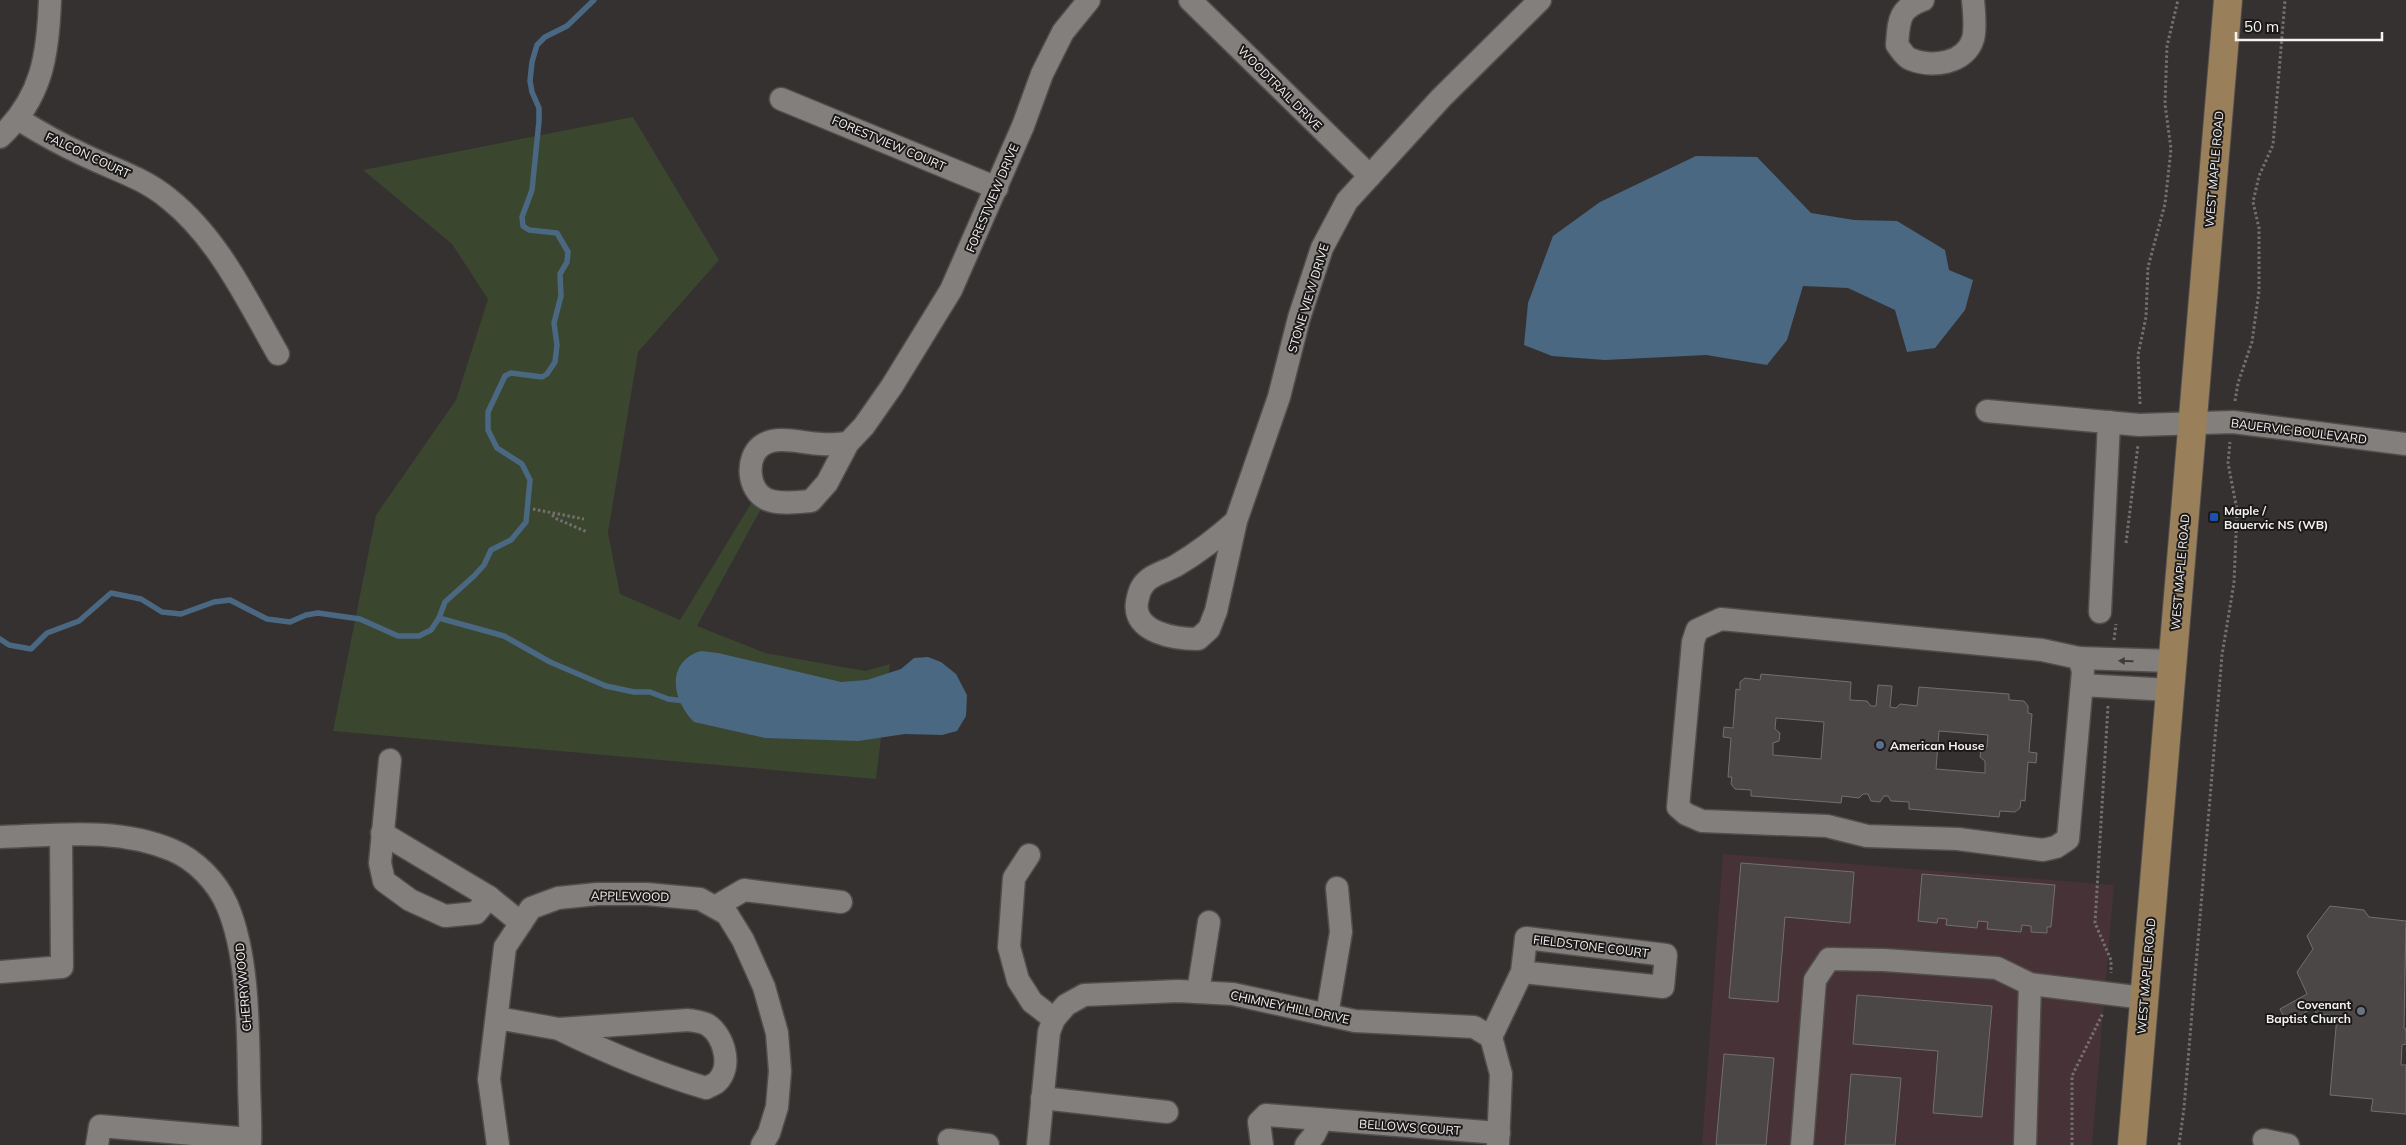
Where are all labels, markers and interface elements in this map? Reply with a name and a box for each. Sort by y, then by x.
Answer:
scale bar [2236,10,2382,42]
text: 50 m [2244,17,2279,36]
street label: WOODTRAIL DRIVE [1235,43,1325,133]
street label: WEST MAPLE ROAD [2201,110,2227,228]
street label: FORESTVIEW COURT [830,112,949,174]
street label: FALCON COURT [43,129,133,181]
street label: FORESTVIEW DRIVE [962,141,1022,255]
street label: STONE VIEW DRIVE [1284,242,1332,354]
street label: BAUERVIC BOULEVARD [2230,415,2368,447]
place label: Maple / Bauervic NS (WB) [2224,503,2328,532]
marker: Maple / Bauervic NS (WB) [2208,511,2220,523]
street label: WEST MAPLE ROAD [2167,513,2193,631]
one-way arrow [2117,657,2133,665]
place label: American House [1890,738,1985,753]
marker: American House [1874,739,1886,751]
street label: APPLEWOOD [591,888,669,904]
street label: WEST MAPLE ROAD [2133,917,2159,1035]
street label: FIELDSTONE COURT [1532,931,1650,961]
street label: CHERRYWOOD [232,942,254,1032]
street label: CHIMNEY HILL DRIVE [1229,987,1351,1027]
place label: Covenant Baptist Church [2266,997,2351,1026]
marker: Covenant Baptist Church [2355,1005,2367,1017]
street label: BELLOWS COURT [1359,1116,1462,1138]

